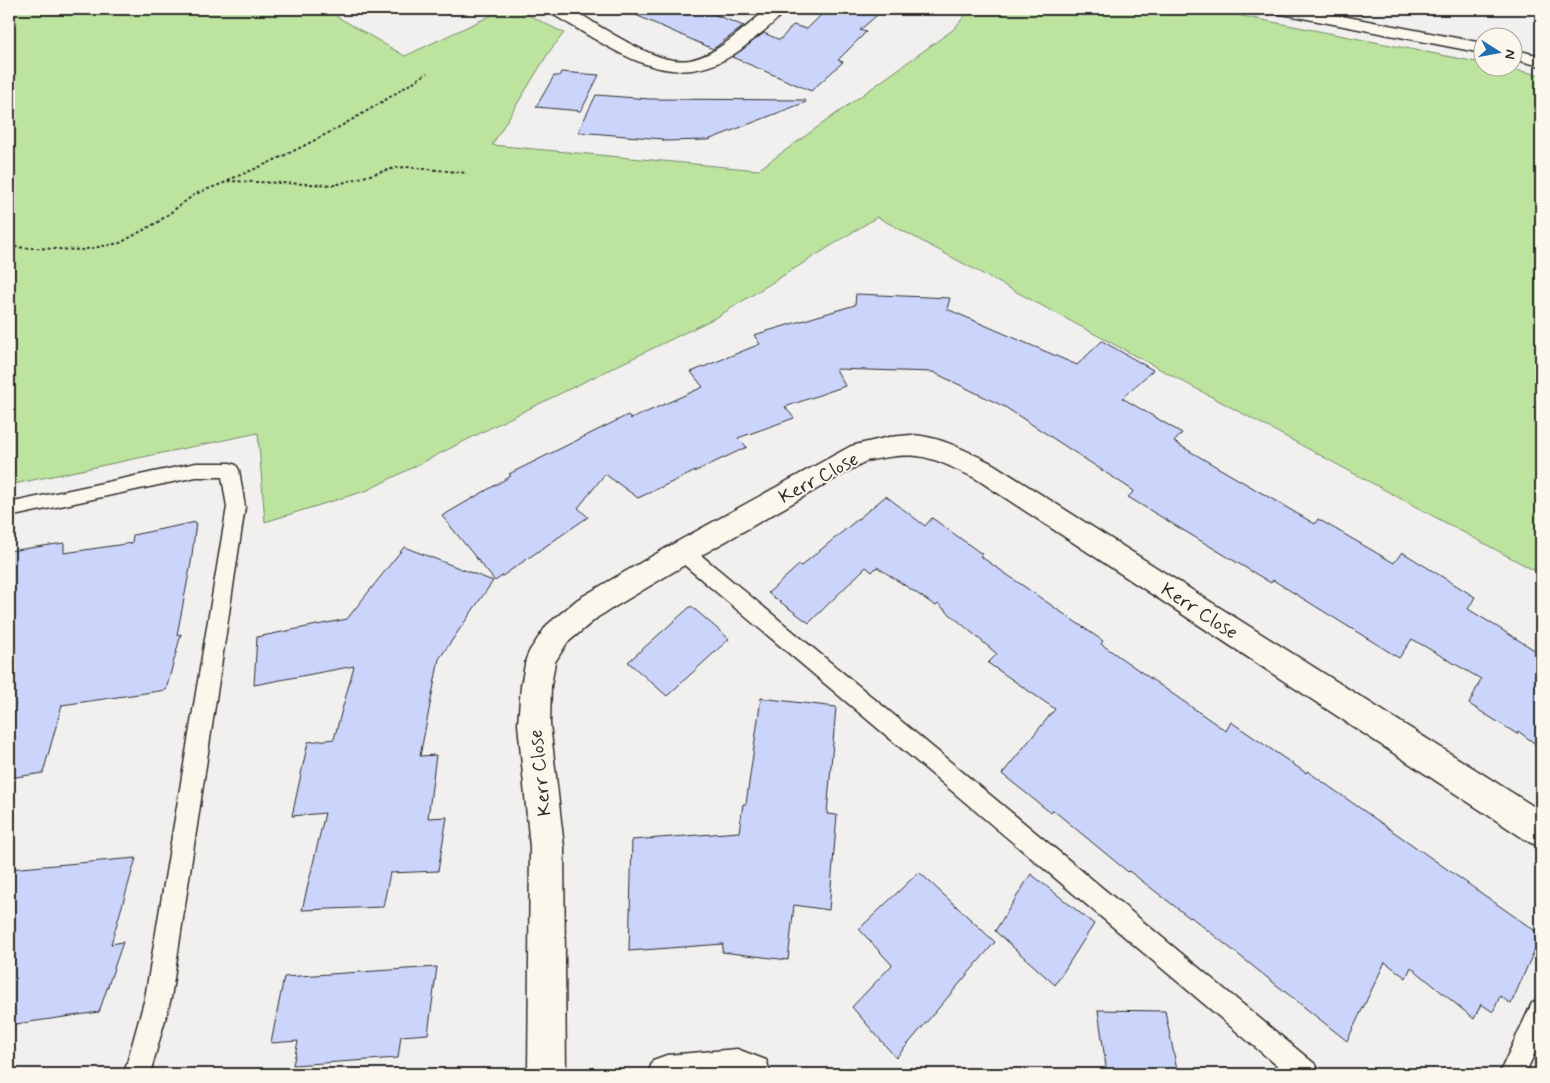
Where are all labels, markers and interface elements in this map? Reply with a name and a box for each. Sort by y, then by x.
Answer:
north arrow [1472,28,1522,78]
text: N [1500,48,1520,61]
street label: Kerr Close [774,447,863,510]
street label: Kerr Close [1156,577,1242,645]
street label: Kerr Close [524,728,557,817]

